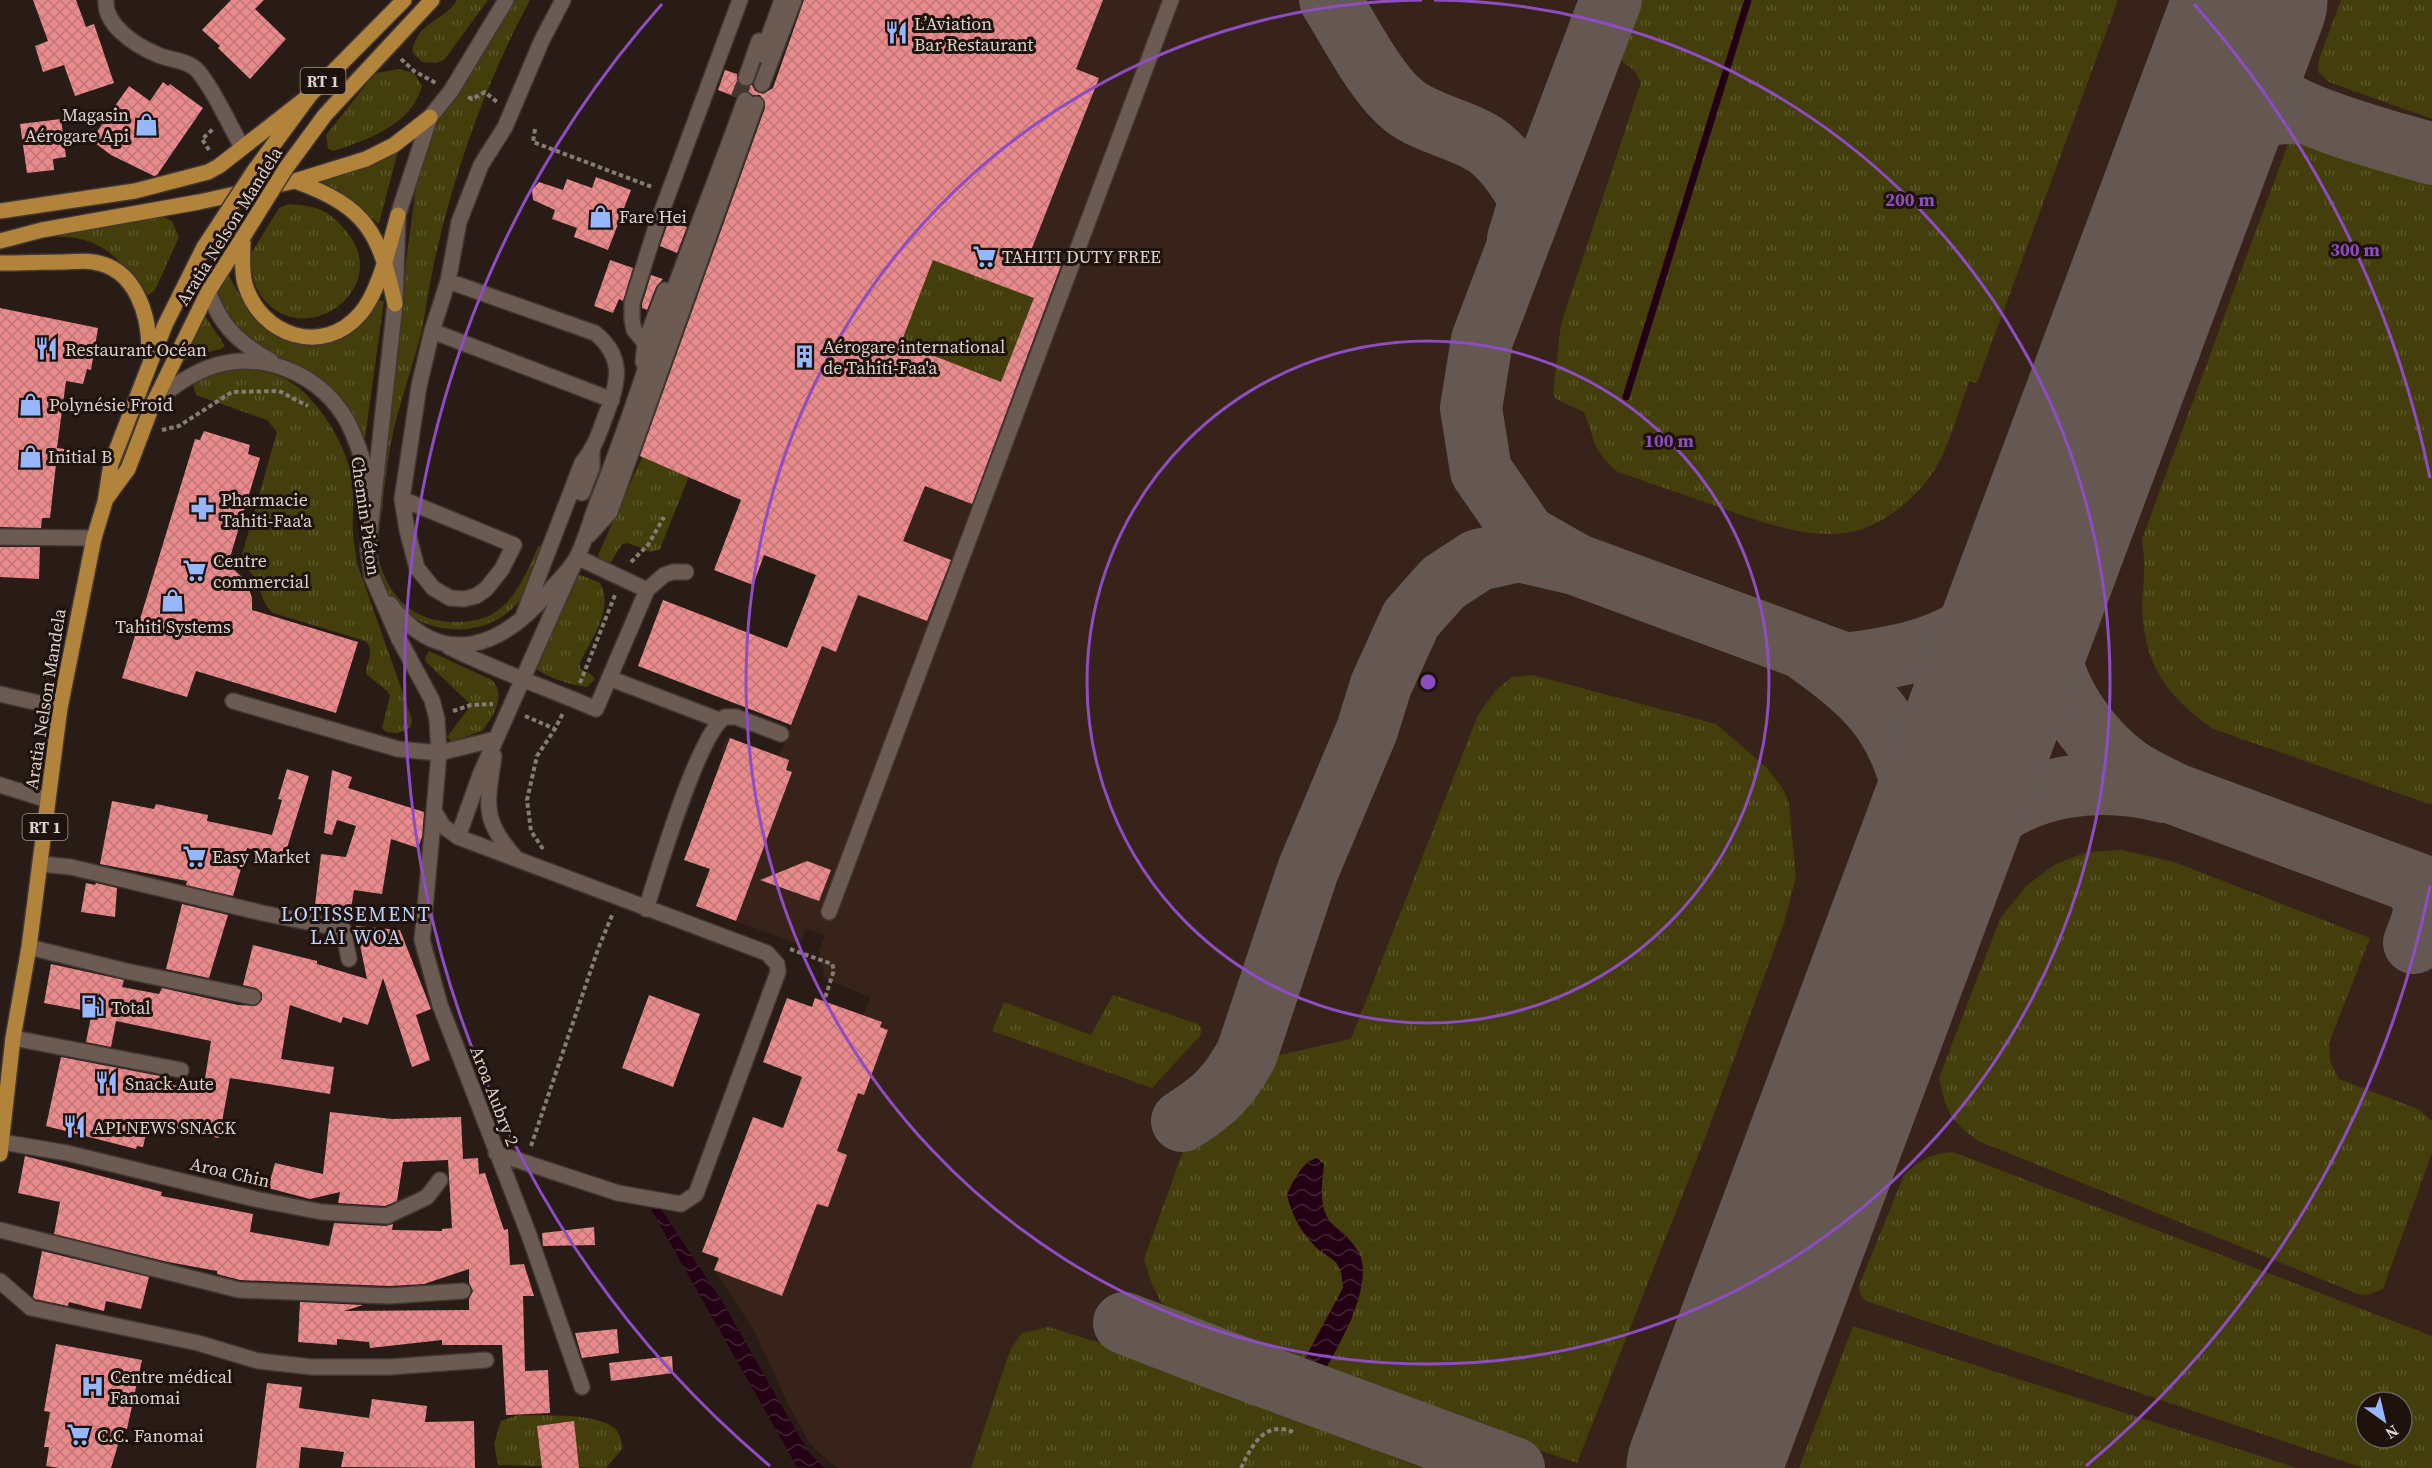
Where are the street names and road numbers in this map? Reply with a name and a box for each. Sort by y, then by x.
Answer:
road number: RT 1 [300,68,346,94]
street label: Aratia Nelson Mandela [170,141,288,310]
street label: Chemin Piéton [345,455,387,577]
street label: Aratia Nelson Mandela [18,606,72,791]
road number: RT 1 [22,814,68,840]
street label: Aroa Aubry 2 [464,1042,526,1150]
street label: Aroa Chin [188,1151,272,1193]

